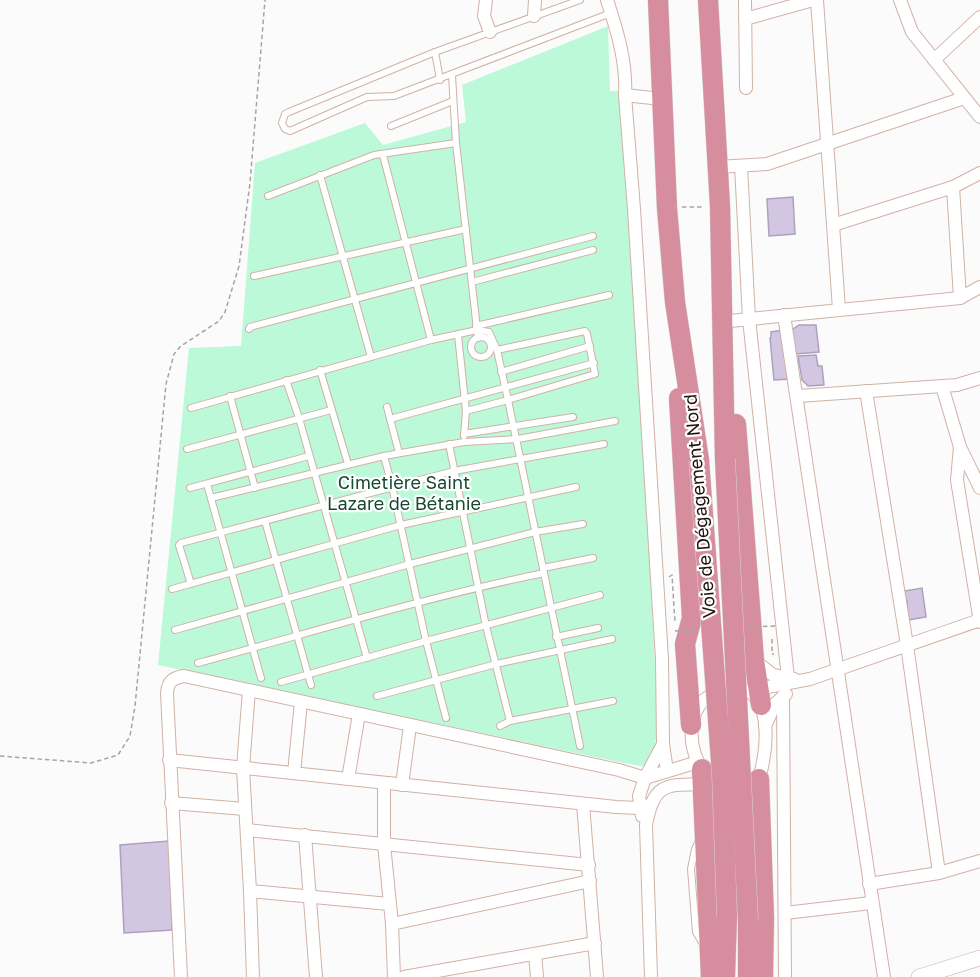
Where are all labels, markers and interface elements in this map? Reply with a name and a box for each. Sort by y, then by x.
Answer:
street label: Voie de Dégagement Nord [678,393,720,619]
park label: Cimetière Saint Lazare de Bétanie [327,471,481,514]

